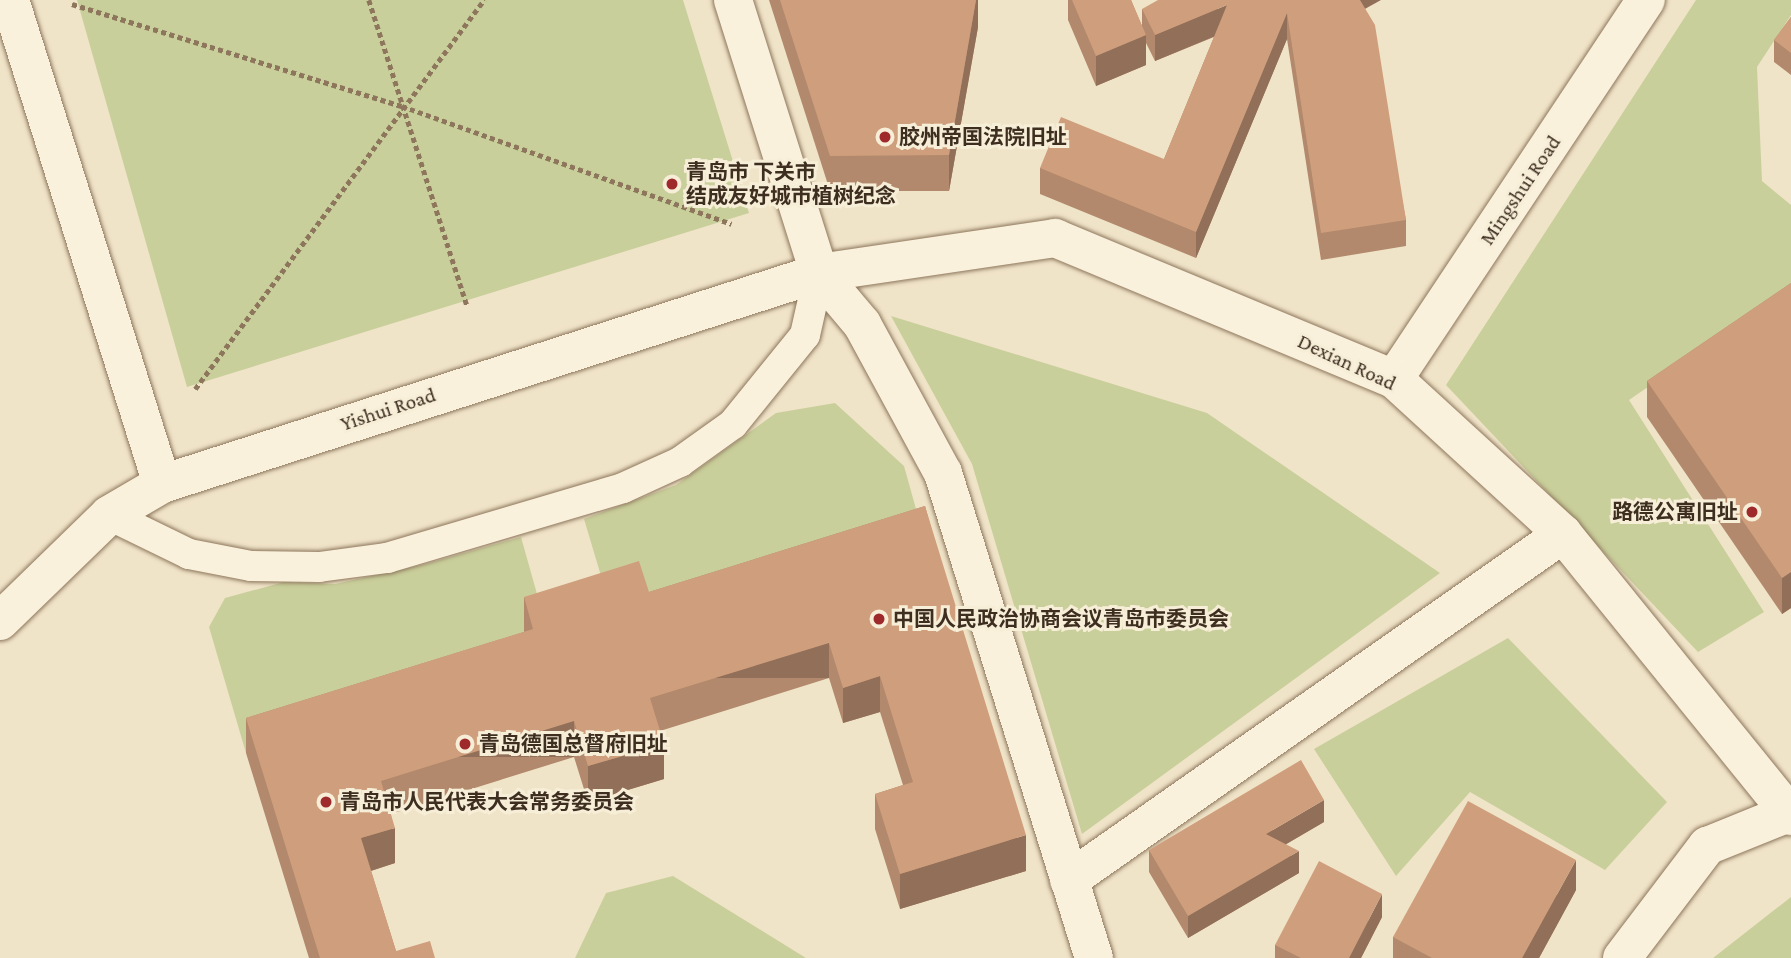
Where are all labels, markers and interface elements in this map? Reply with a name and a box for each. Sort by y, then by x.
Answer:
place label: 胶州帝国法院旧址 [899,124,1067,150]
marker: 胶州帝国法院旧址 [877,129,893,145]
street label: Mingshui Road [1474,130,1566,250]
place label: 青岛市 下关市 结成友好城市植树纪念 [686,159,896,209]
marker: 青岛市 下关市 结成友好城市植树纪念 [664,176,680,192]
street label: Dexian Road [1294,328,1400,396]
street label: Yishui Road [337,382,439,436]
place label: 路德公寓旧址 [1612,499,1738,525]
marker: 路德公寓旧址 [1744,504,1760,520]
place label: 中国人民政治协商会议青岛市委员会 [893,606,1229,632]
marker: 中国人民政治协商会议青岛市委员会 [871,611,887,627]
place label: 青岛德国总督府旧址 [479,731,668,757]
marker: 青岛德国总督府旧址 [457,736,473,752]
place label: 青岛市人民代表大会常务委员会 [340,789,634,815]
marker: 青岛市人民代表大会常务委员会 [318,794,334,810]

